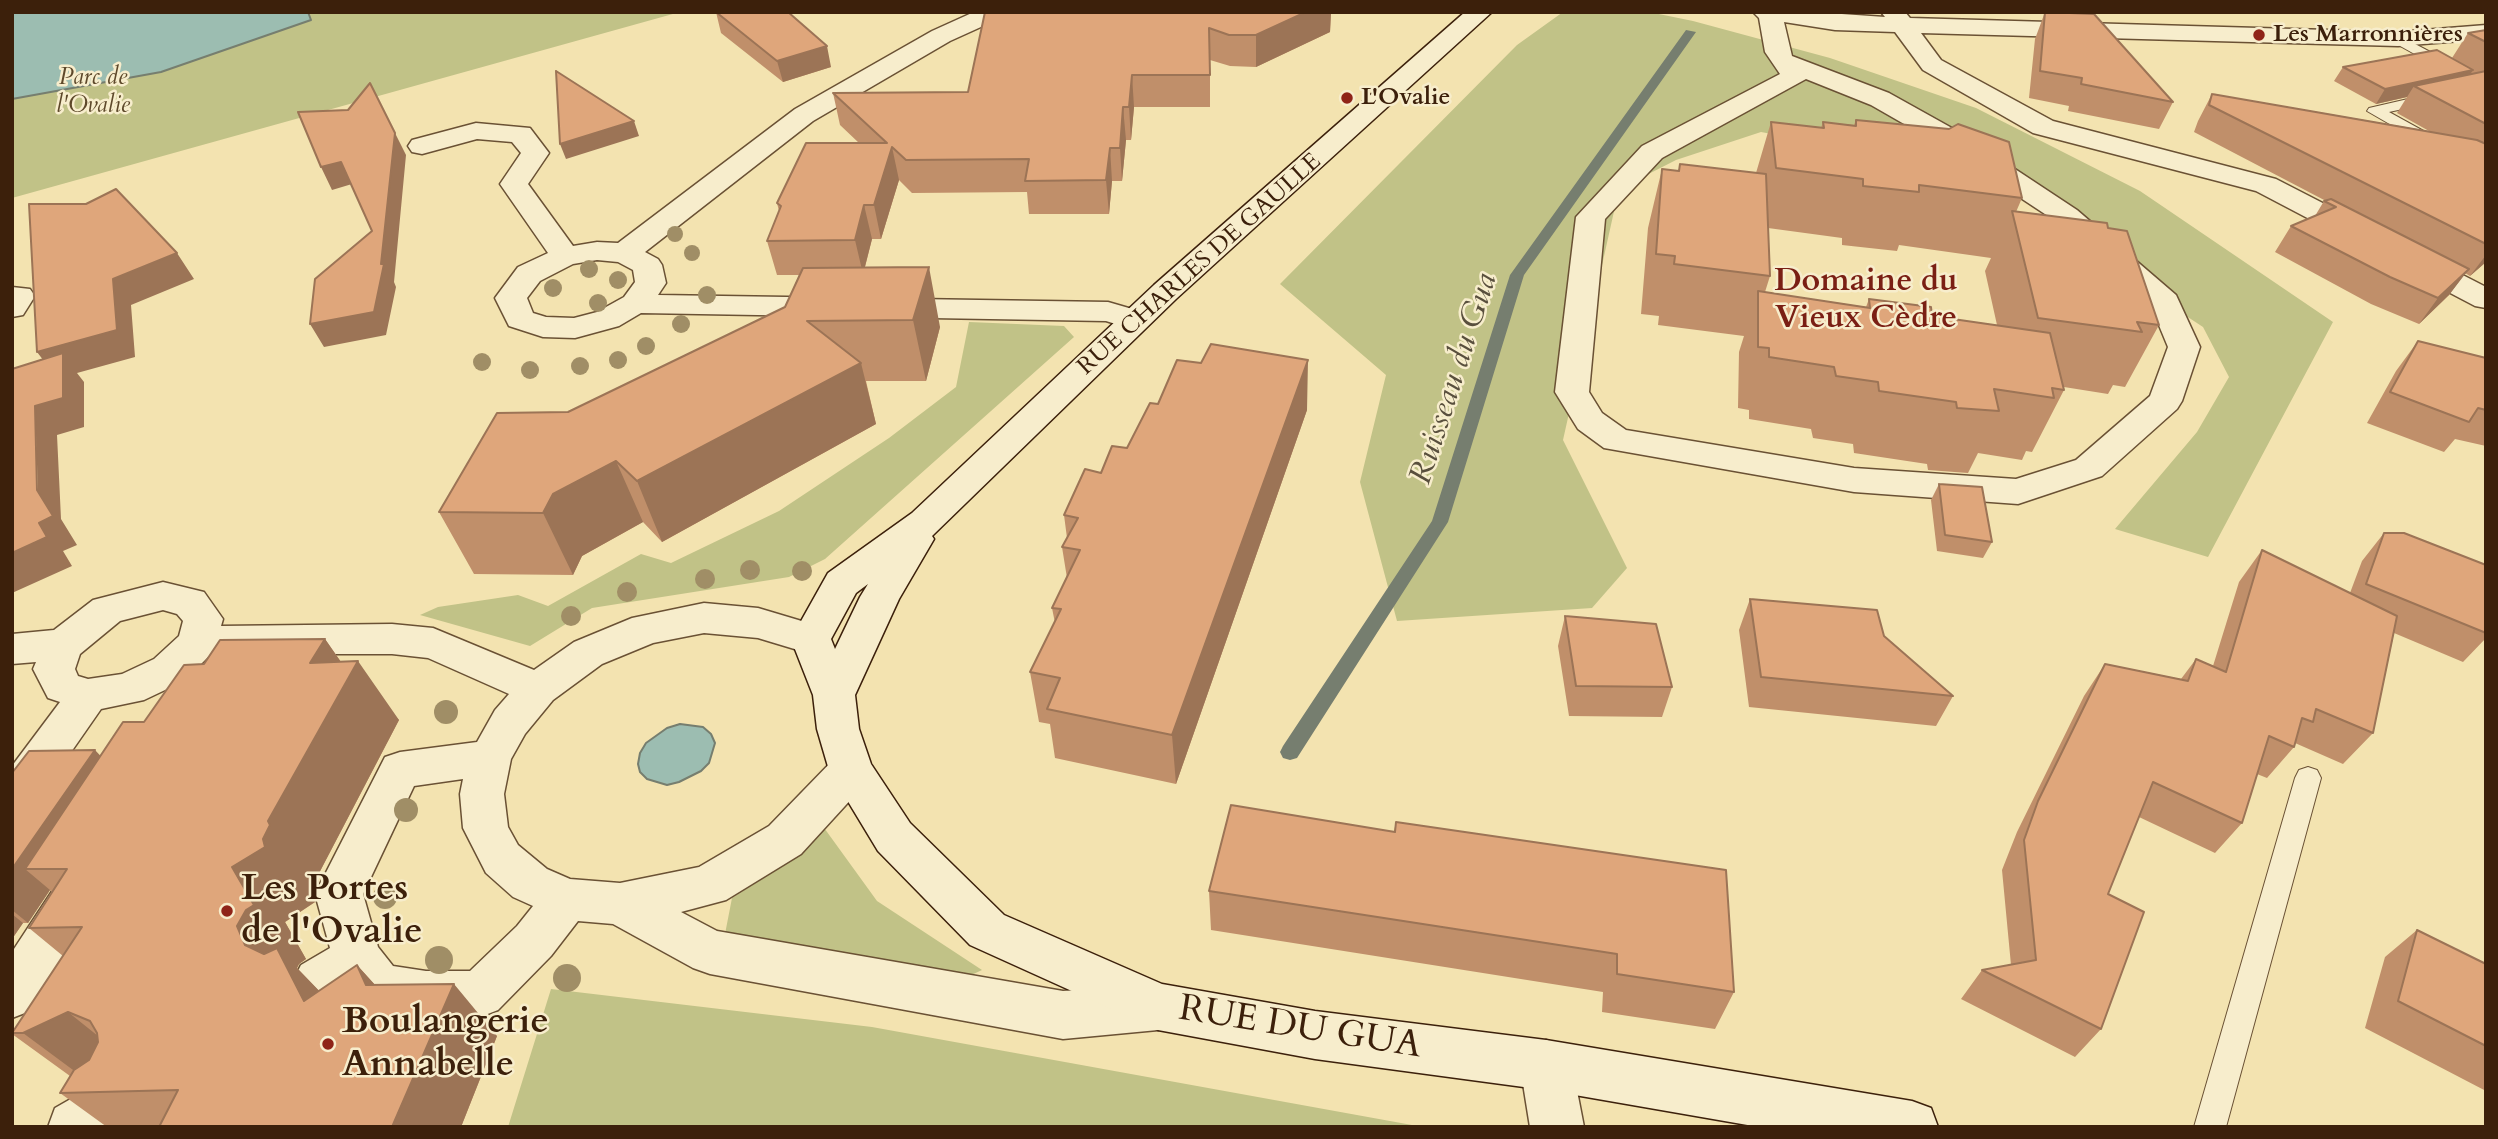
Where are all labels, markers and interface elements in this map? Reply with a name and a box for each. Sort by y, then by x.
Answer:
place label: Les Marronnières [2273,21,2463,49]
marker: Les Marronnières [2251,27,2267,43]
park label: Parc de l'Ovalie [56,64,130,120]
place label: L'Ovalie [1361,84,1450,112]
marker: L'Ovalie [1339,90,1355,106]
street label: RUE CHARLES DE GAULLE [1072,148,1328,382]
district label: Domaine du Vieux Cèdre [1774,264,1958,339]
water label: Ruisseau du Gua [1403,269,1507,489]
place label: Les Portes de l'Ovalie [241,868,423,955]
marker: Les Portes de l'Ovalie [219,903,235,919]
street label: RUE DU GUA [1176,988,1424,1070]
place label: Boulangerie Annabelle [342,1001,549,1088]
marker: Boulangerie Annabelle [320,1036,336,1052]

